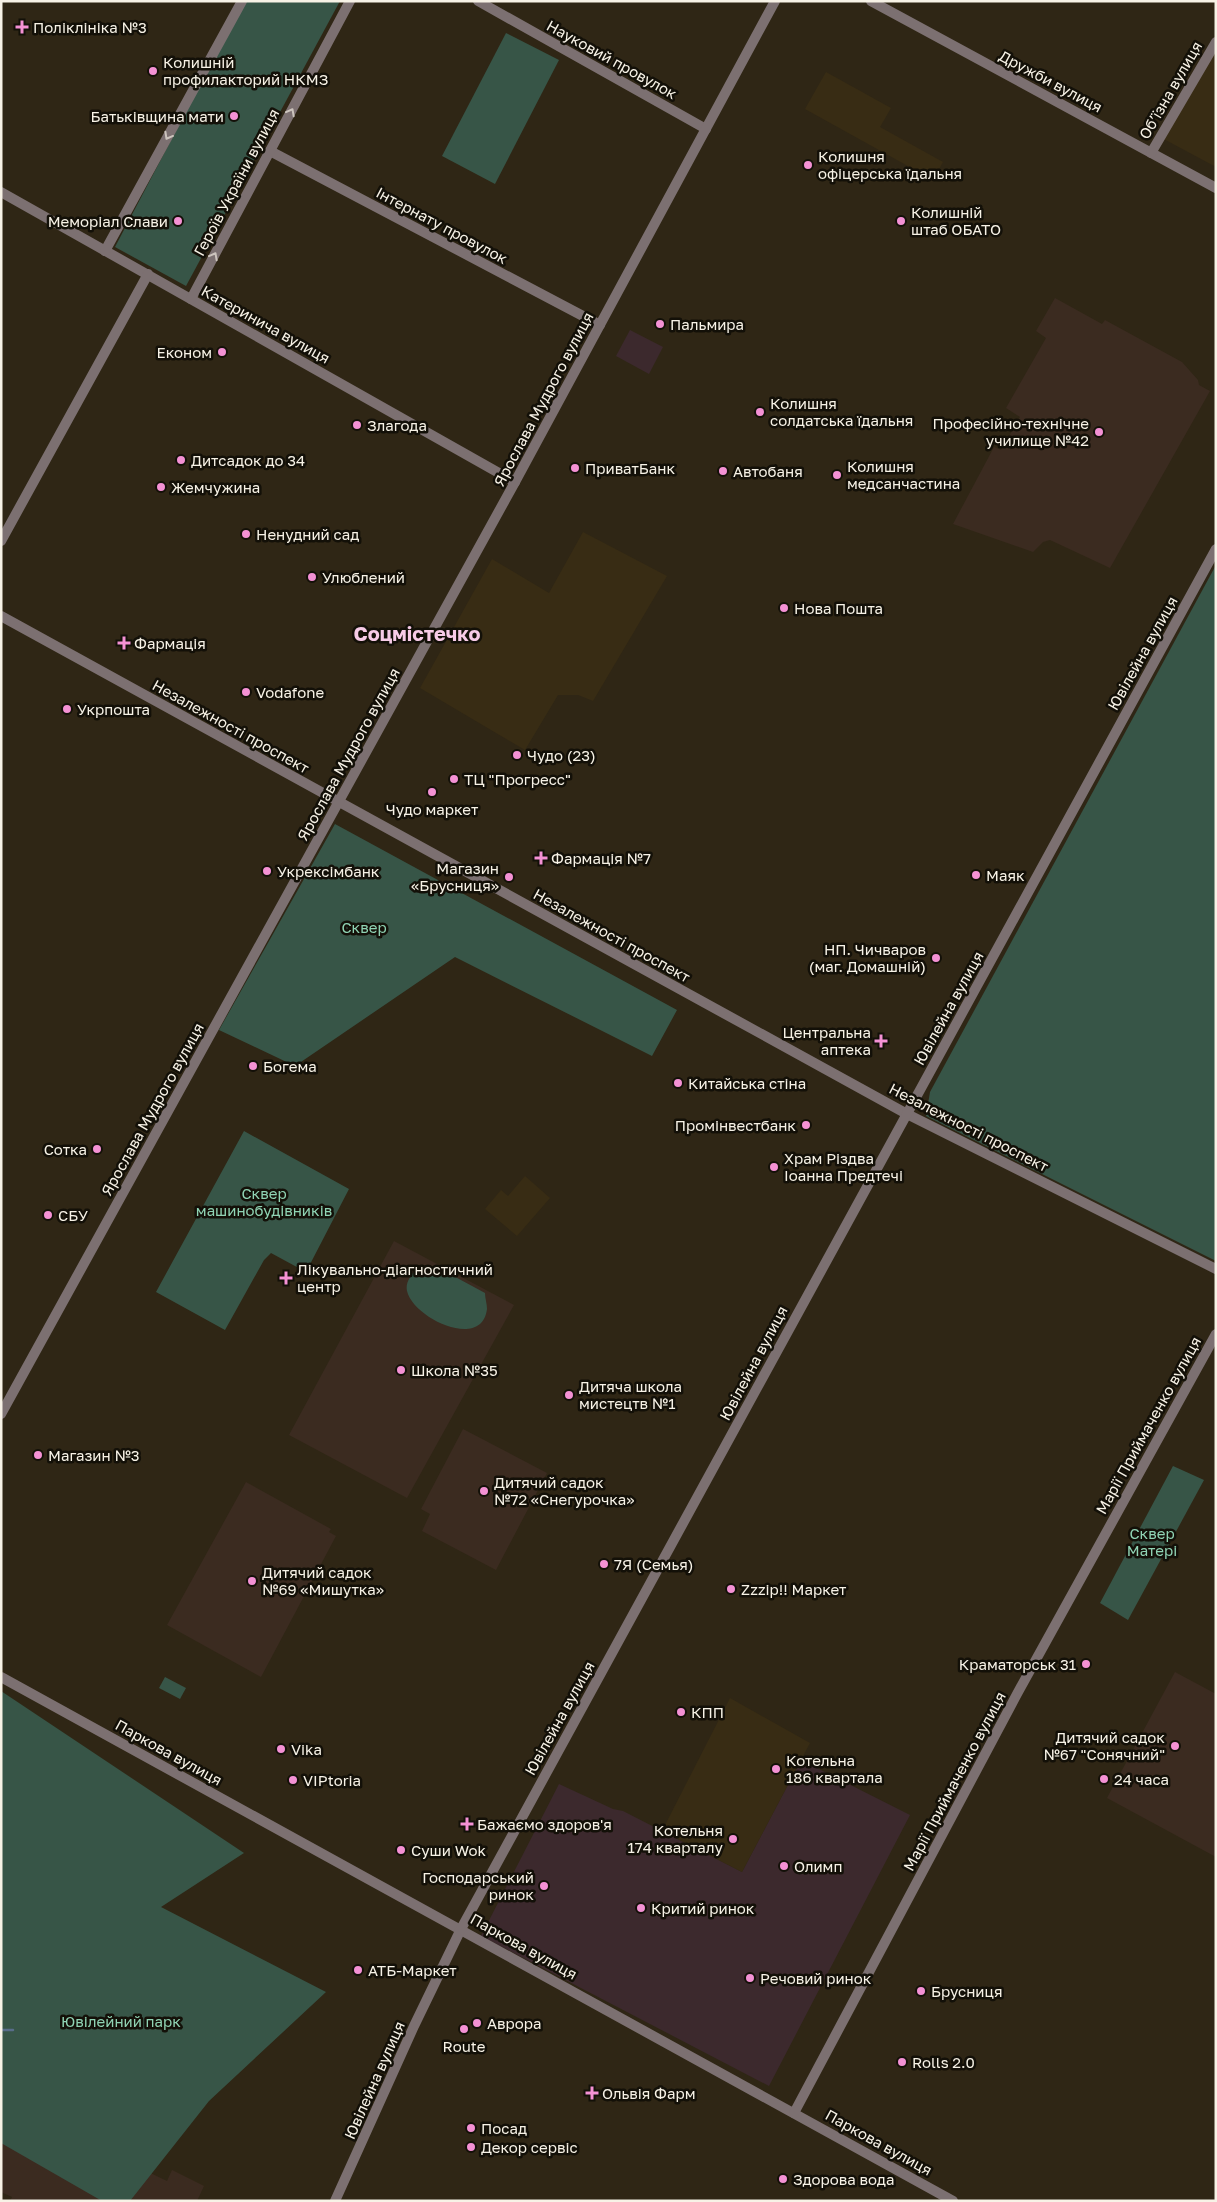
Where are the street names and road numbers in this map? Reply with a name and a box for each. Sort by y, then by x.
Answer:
street label: Науковий провулок [544,16,680,102]
street label: Об’їзна вулиця [1135,38,1205,142]
street label: Дружби вулиця [996,46,1106,116]
street label: Героїв України вулиця [190,105,282,259]
street label: Інтернату провулок [373,183,511,267]
street label: Катеринича вулиця [199,281,333,367]
street label: Ярослава Мудрого вулиця [489,309,597,489]
street label: Ювілейна вулиця [1103,593,1181,713]
street label: Ярослава Мудрого вулиця [293,665,403,843]
street label: Незалежності проспект [150,675,313,777]
street label: Незалежності проспект [531,884,694,986]
street label: Ювілейна вулиця [909,948,987,1068]
street label: Ярослава Мудрого вулиця [97,1020,207,1198]
street label: Незалежності проспект [886,1079,1052,1175]
street label: Ювілейна вулиця [715,1303,791,1423]
street label: Марії Приймаченко вулиця [1092,1333,1204,1517]
street label: Ювілейна вулиця [520,1658,598,1778]
street label: Марії Приймаченко вулиця [899,1688,1009,1874]
street label: Паркова вулиця [113,1715,225,1789]
street label: Паркова вулиця [468,1909,580,1983]
street label: Ювілейна вулиця [340,2018,408,2142]
street label: Паркова вулиця [823,2105,935,2179]

